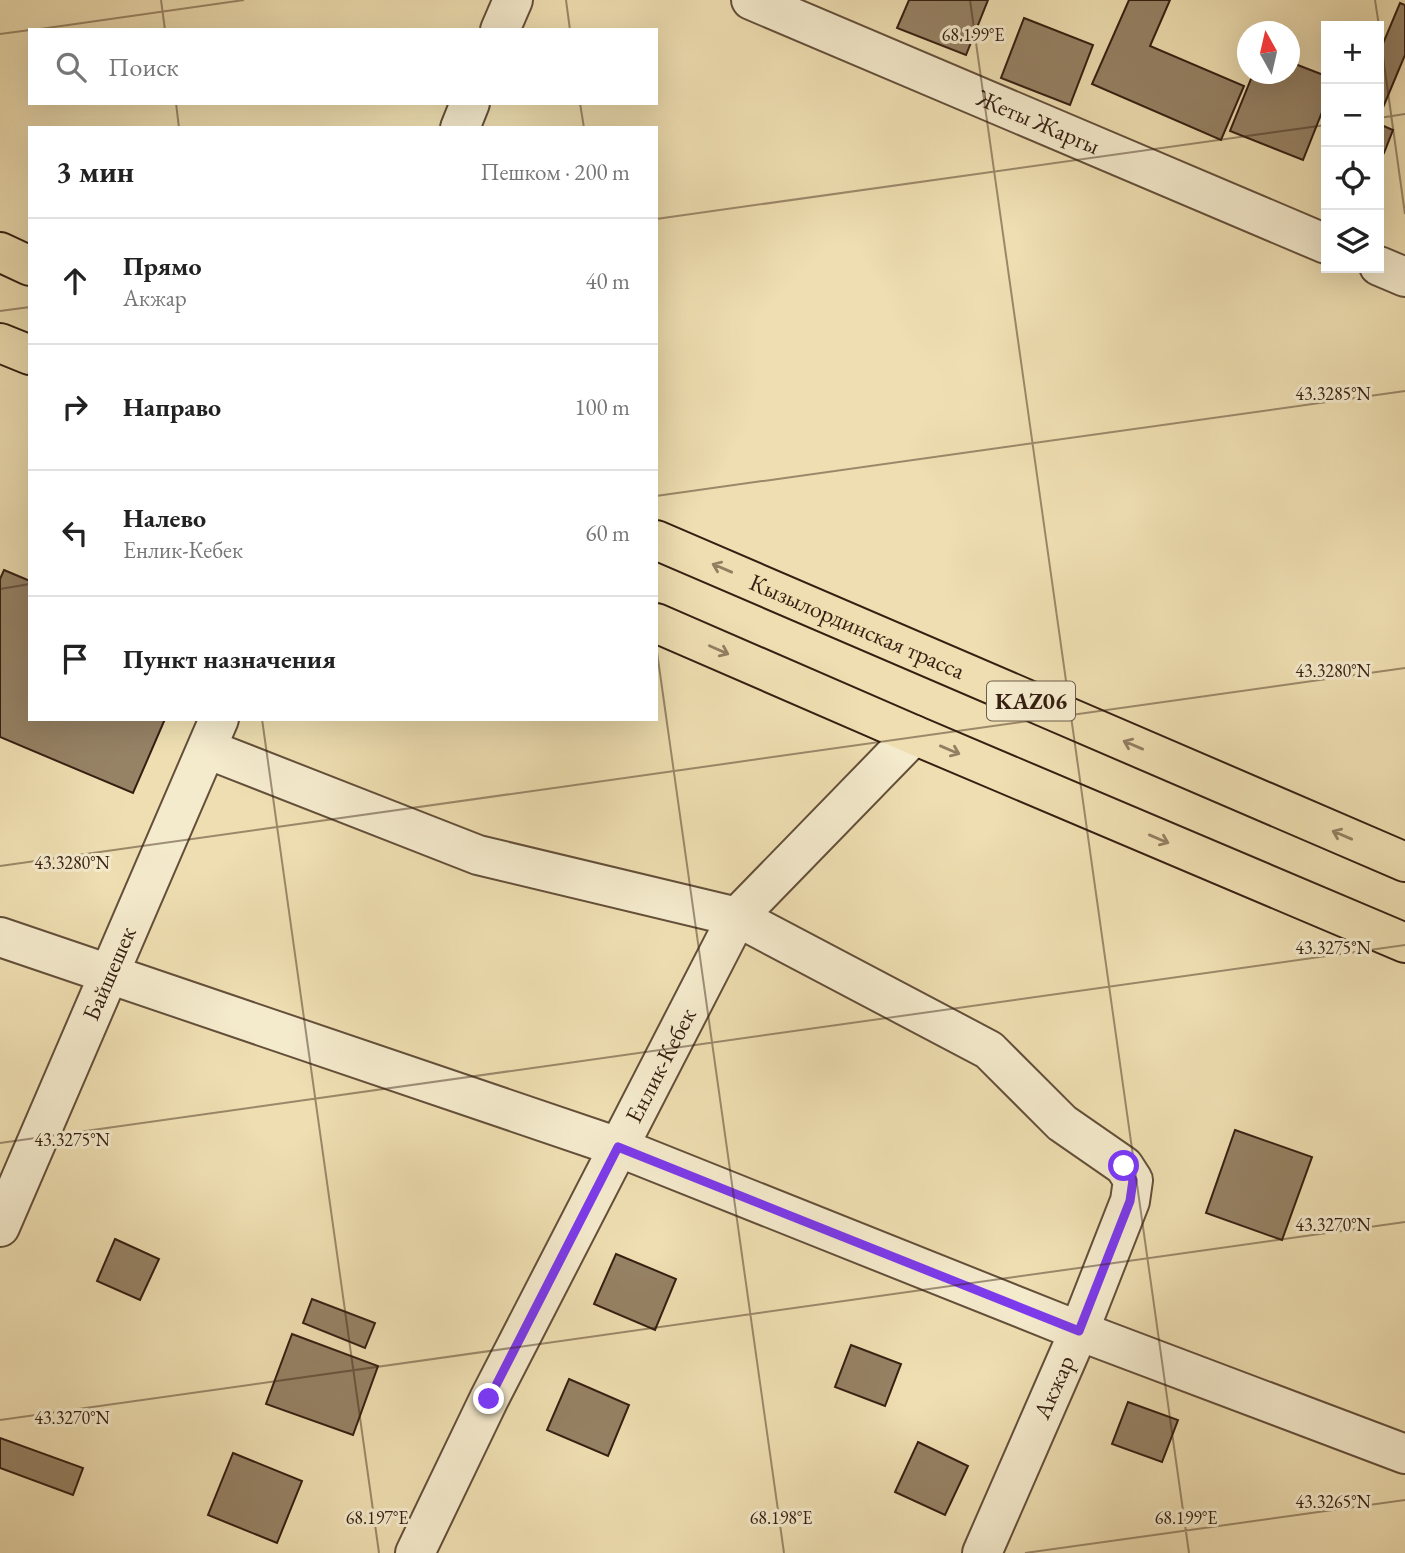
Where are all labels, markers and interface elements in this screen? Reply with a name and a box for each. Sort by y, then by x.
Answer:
north arrow [1237,21,1300,84]
map controls [1321,21,1384,273]
button: + [1321,21,1384,84]
text: 68.199°E [942,23,1004,46]
search box [28,28,658,105]
icon: search [52,48,90,86]
text: Поиск [108,50,179,84]
street label: Жеты Жаргы [971,81,1105,161]
button: − [1321,84,1384,147]
button: locate [1321,147,1384,210]
text: 3 мин [56,152,134,191]
text: Пешком · 200 m [481,157,630,187]
button: layers [1321,210,1384,273]
text: Прямо [123,249,202,283]
icon: ahead [56,262,94,300]
text: 40 m [585,266,630,296]
text: Акжар [123,283,187,313]
text: 43.3285°N [1295,382,1371,405]
icon: right [56,388,94,426]
text: Направо [123,390,221,424]
text: 100 m [574,392,630,422]
text: Налево [123,501,206,535]
icon: left [56,514,94,552]
text: 60 m [585,518,630,548]
text: Енлик-Кебек [123,535,243,565]
one-way arrow [711,561,733,574]
street label: Кызылординская трасса [745,566,970,686]
icon: arrive [56,640,94,678]
text: Пункт назначения [123,642,336,676]
one-way arrow [708,644,729,657]
text: 43.3280°N [1295,659,1371,682]
road number: KАZ06 [987,681,1075,720]
one-way arrow [1123,738,1145,751]
one-way arrow [939,745,960,758]
one-way arrow [1332,828,1354,841]
one-way arrow [1148,833,1170,846]
text: 43.3280°N [34,851,110,874]
street label: Байшешек [75,921,143,1025]
text: 43.3275°N [1295,936,1371,959]
street label: Енлик-Кебек [618,1002,703,1128]
text: 43.3275°N [34,1128,110,1151]
route start [1108,1150,1139,1181]
text: 43.3270°N [1295,1213,1371,1236]
street label: Акжар [1025,1350,1081,1424]
route end [473,1383,504,1414]
text: 43.3270°N [34,1406,110,1429]
text: 43.3265°N [1295,1490,1371,1513]
text: 68.197°E [346,1506,408,1529]
text: 68.198°E [750,1506,812,1529]
text: 68.199°E [1155,1506,1217,1529]

